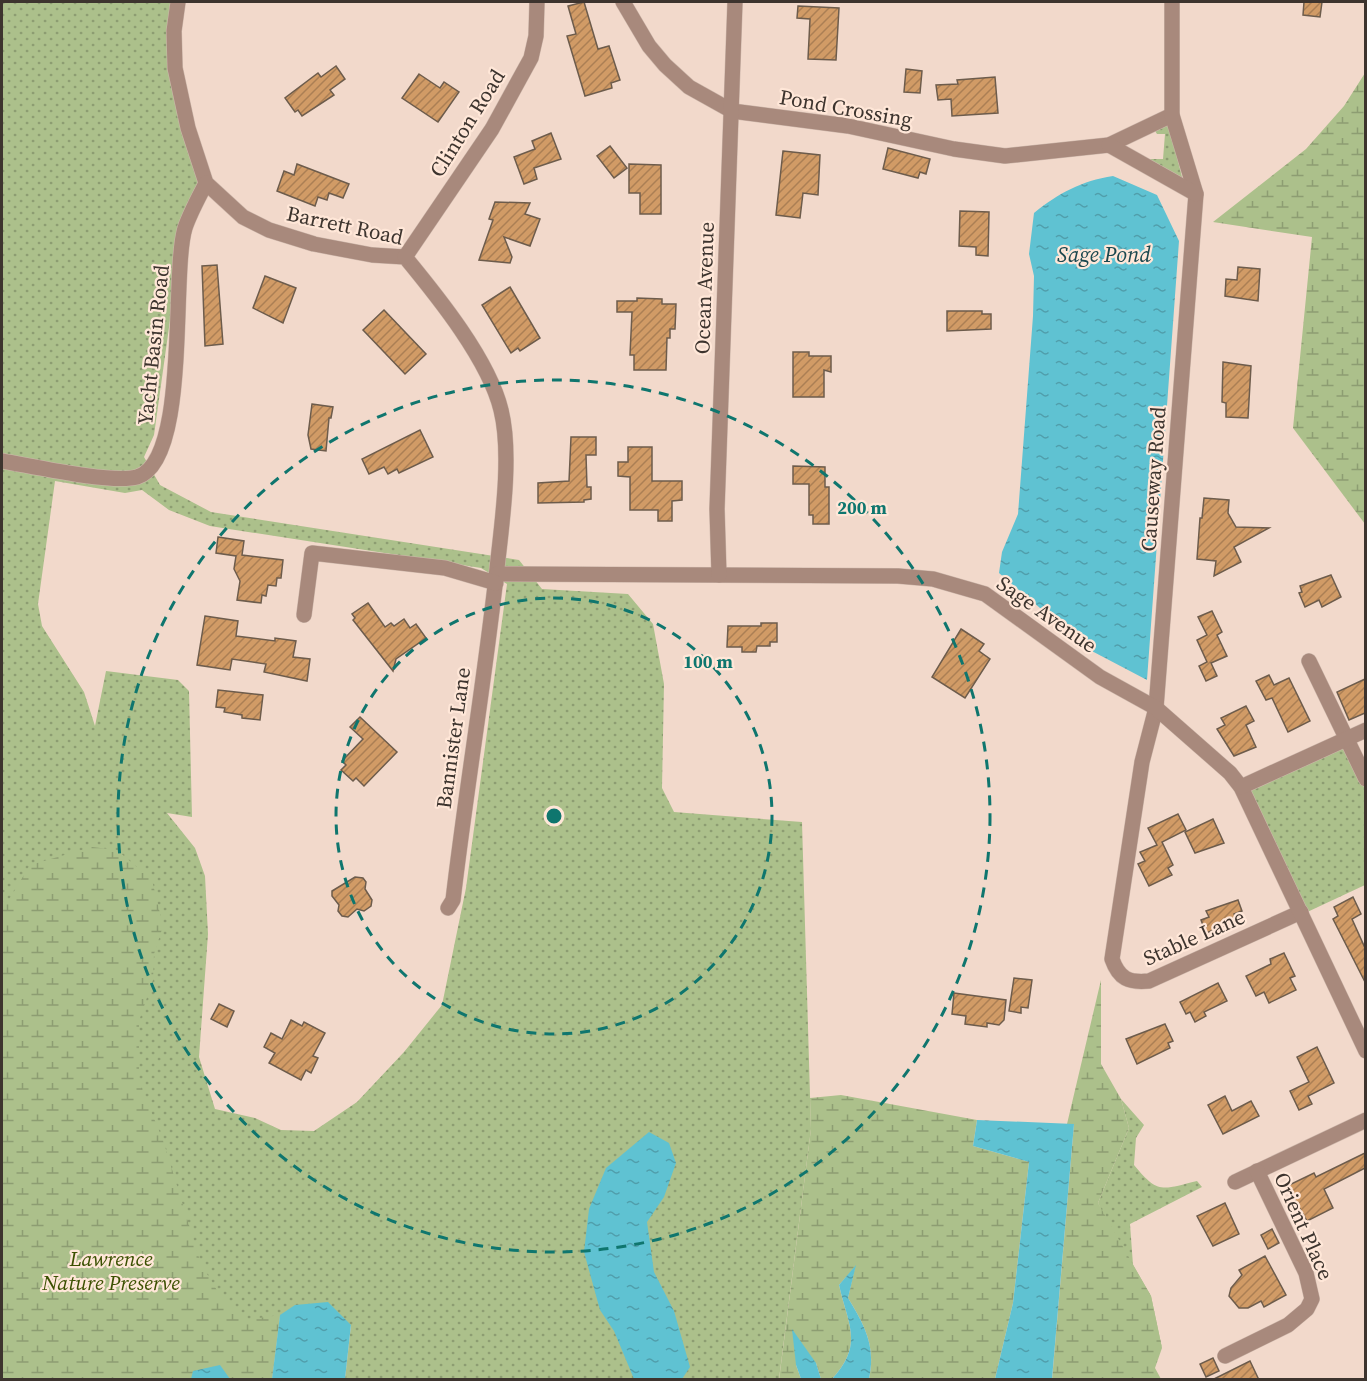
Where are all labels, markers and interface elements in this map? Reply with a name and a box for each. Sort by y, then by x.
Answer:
street label: Clinton Road [422,64,512,182]
street label: Pond Crossing [777,82,915,134]
street label: Barrett Road [284,199,406,252]
street label: Ocean Avenue [687,221,721,355]
water label: Sage Pond [1057,239,1151,269]
street label: Yacht Basin Road [130,263,176,427]
street label: Causeway Road [1133,405,1173,552]
text: 200 m [837,495,887,520]
street label: Sage Avenue [991,569,1103,659]
text: 100 m [683,649,733,674]
street label: Bannister Lane [429,665,477,811]
centre of rings [544,806,564,826]
street label: Stable Lane [1139,902,1249,972]
street label: Orient Place [1267,1168,1341,1284]
park label: Lawrence Nature Preserve [41,1244,180,1297]

